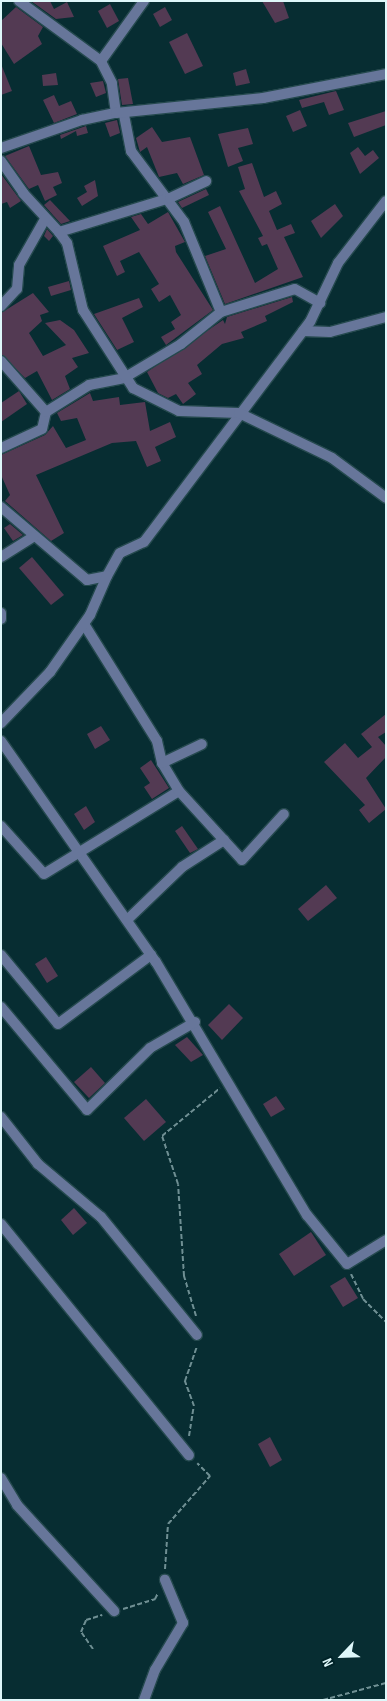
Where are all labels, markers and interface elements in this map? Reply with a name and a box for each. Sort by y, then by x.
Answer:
north arrow [317,1631,367,1681]
text: N [319,1655,337,1669]

